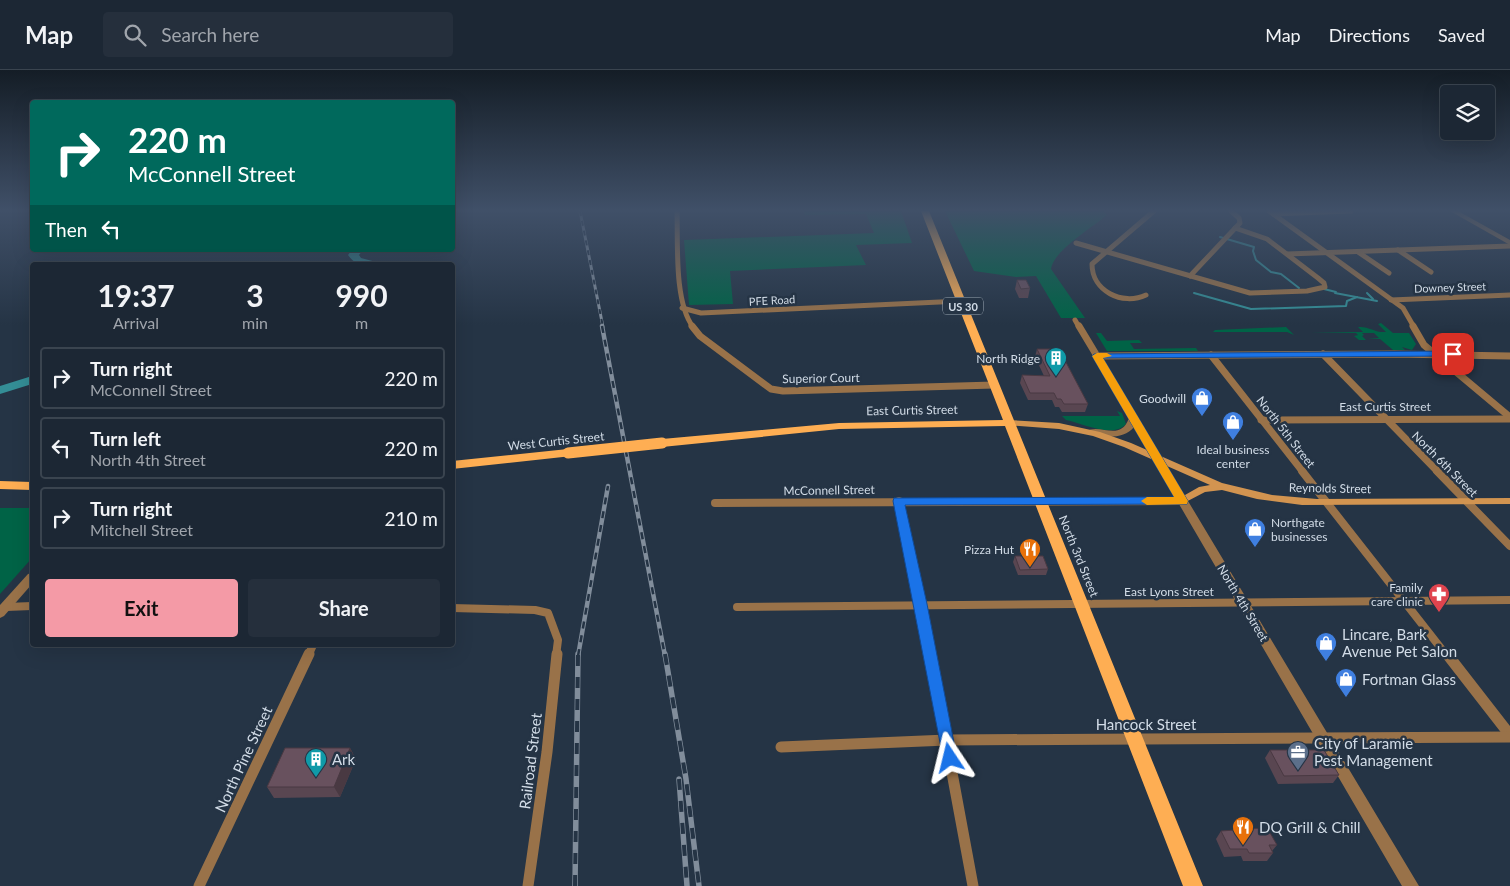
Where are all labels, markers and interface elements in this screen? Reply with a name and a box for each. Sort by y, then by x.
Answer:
search box [103,12,453,57]
text: Map [25,20,73,49]
icon: search [121,21,149,49]
text: Search here [161,23,259,46]
text: Map [1265,24,1301,46]
text: Directions [1329,24,1410,46]
text: Saved [1438,24,1485,46]
map controls [1440,85,1495,140]
button: layers [1440,85,1495,140]
text: 220 m [128,118,227,160]
icon: right [45,120,110,185]
text: McConnell Street [128,160,295,187]
icon: left [97,215,125,243]
text: Then [45,218,87,241]
text: 19:37 [97,277,175,313]
text: 3 [246,277,264,313]
text: 990 [335,277,388,313]
street label: Downey Street [1414,279,1486,295]
street label: PFE Road [748,292,796,308]
road number: US 30 [943,298,983,315]
text: Arrival [113,313,159,332]
text: min [242,313,268,332]
text: m [355,313,368,332]
pin [1432,333,1474,375]
icon: arrive [1439,340,1467,368]
building icon: North Ridge [1044,346,1068,377]
place label: North Ridge [976,351,1040,366]
text: Turn right [90,357,172,380]
icon: right [47,364,75,392]
text: 220 m [384,367,438,390]
street label: Superior Court [782,370,861,386]
text: McConnell Street [90,380,212,399]
shop icon: Goodwill [1190,386,1214,417]
place label: Goodwill [1139,391,1186,406]
street label: North 5th Street [1253,393,1319,471]
street label: East Curtis Street [1339,399,1432,414]
street label: East Curtis Street [866,402,959,418]
shop icon: Ideal business center [1221,410,1245,441]
text: Turn left [90,427,161,450]
street label: West Curtis Street [507,428,606,454]
street label: North 6th Street [1409,428,1481,500]
icon: left [47,434,75,462]
text: 220 m [384,437,438,460]
place label: Ideal business center [1196,442,1270,471]
text: North 4th Street [90,450,206,469]
street label: Reynolds Street [1289,480,1372,496]
street label: McConnell Street [783,482,875,498]
text: Turn right [90,497,172,520]
icon: right [47,504,75,532]
text: 210 m [384,507,438,530]
street label: North 3rd Street [1056,513,1102,600]
place label: Northgate businesses [1271,515,1327,544]
shop icon: Northgate businesses [1243,517,1267,548]
text: Mitchell Street [90,520,193,539]
restaurant icon: Pizza Hut [1018,537,1042,568]
place label: Pizza Hut [964,542,1015,557]
street label: North 4th Street [1214,562,1272,645]
button: Exit [45,579,238,637]
button: Share [248,579,440,637]
place label: Family care clinic [1371,580,1424,609]
pharmacy icon: Family care clinic [1427,582,1451,613]
street label: East Lyons Street [1124,584,1215,599]
place label: Lincare, Bark Avenue Pet Salon [1342,625,1457,660]
shop icon: Lincare, Bark Avenue Pet Salon [1314,631,1338,662]
shop icon: Fortman Glass [1334,667,1358,698]
place label: Fortman Glass [1362,670,1456,688]
street label: North Pine Street [211,703,276,815]
street label: Railroad Street [515,711,545,810]
street label: Hancock Street [1096,715,1197,733]
position arrow [923,731,975,783]
place label: City of Laramie Pest Management [1314,734,1433,769]
office icon: City of Laramie Pest Management [1286,740,1310,771]
building icon: Ark [304,747,328,778]
place label: Ark [332,750,356,768]
restaurant icon: DQ Grill & Chill [1231,815,1255,846]
place label: DQ Grill & Chill [1259,818,1361,836]

